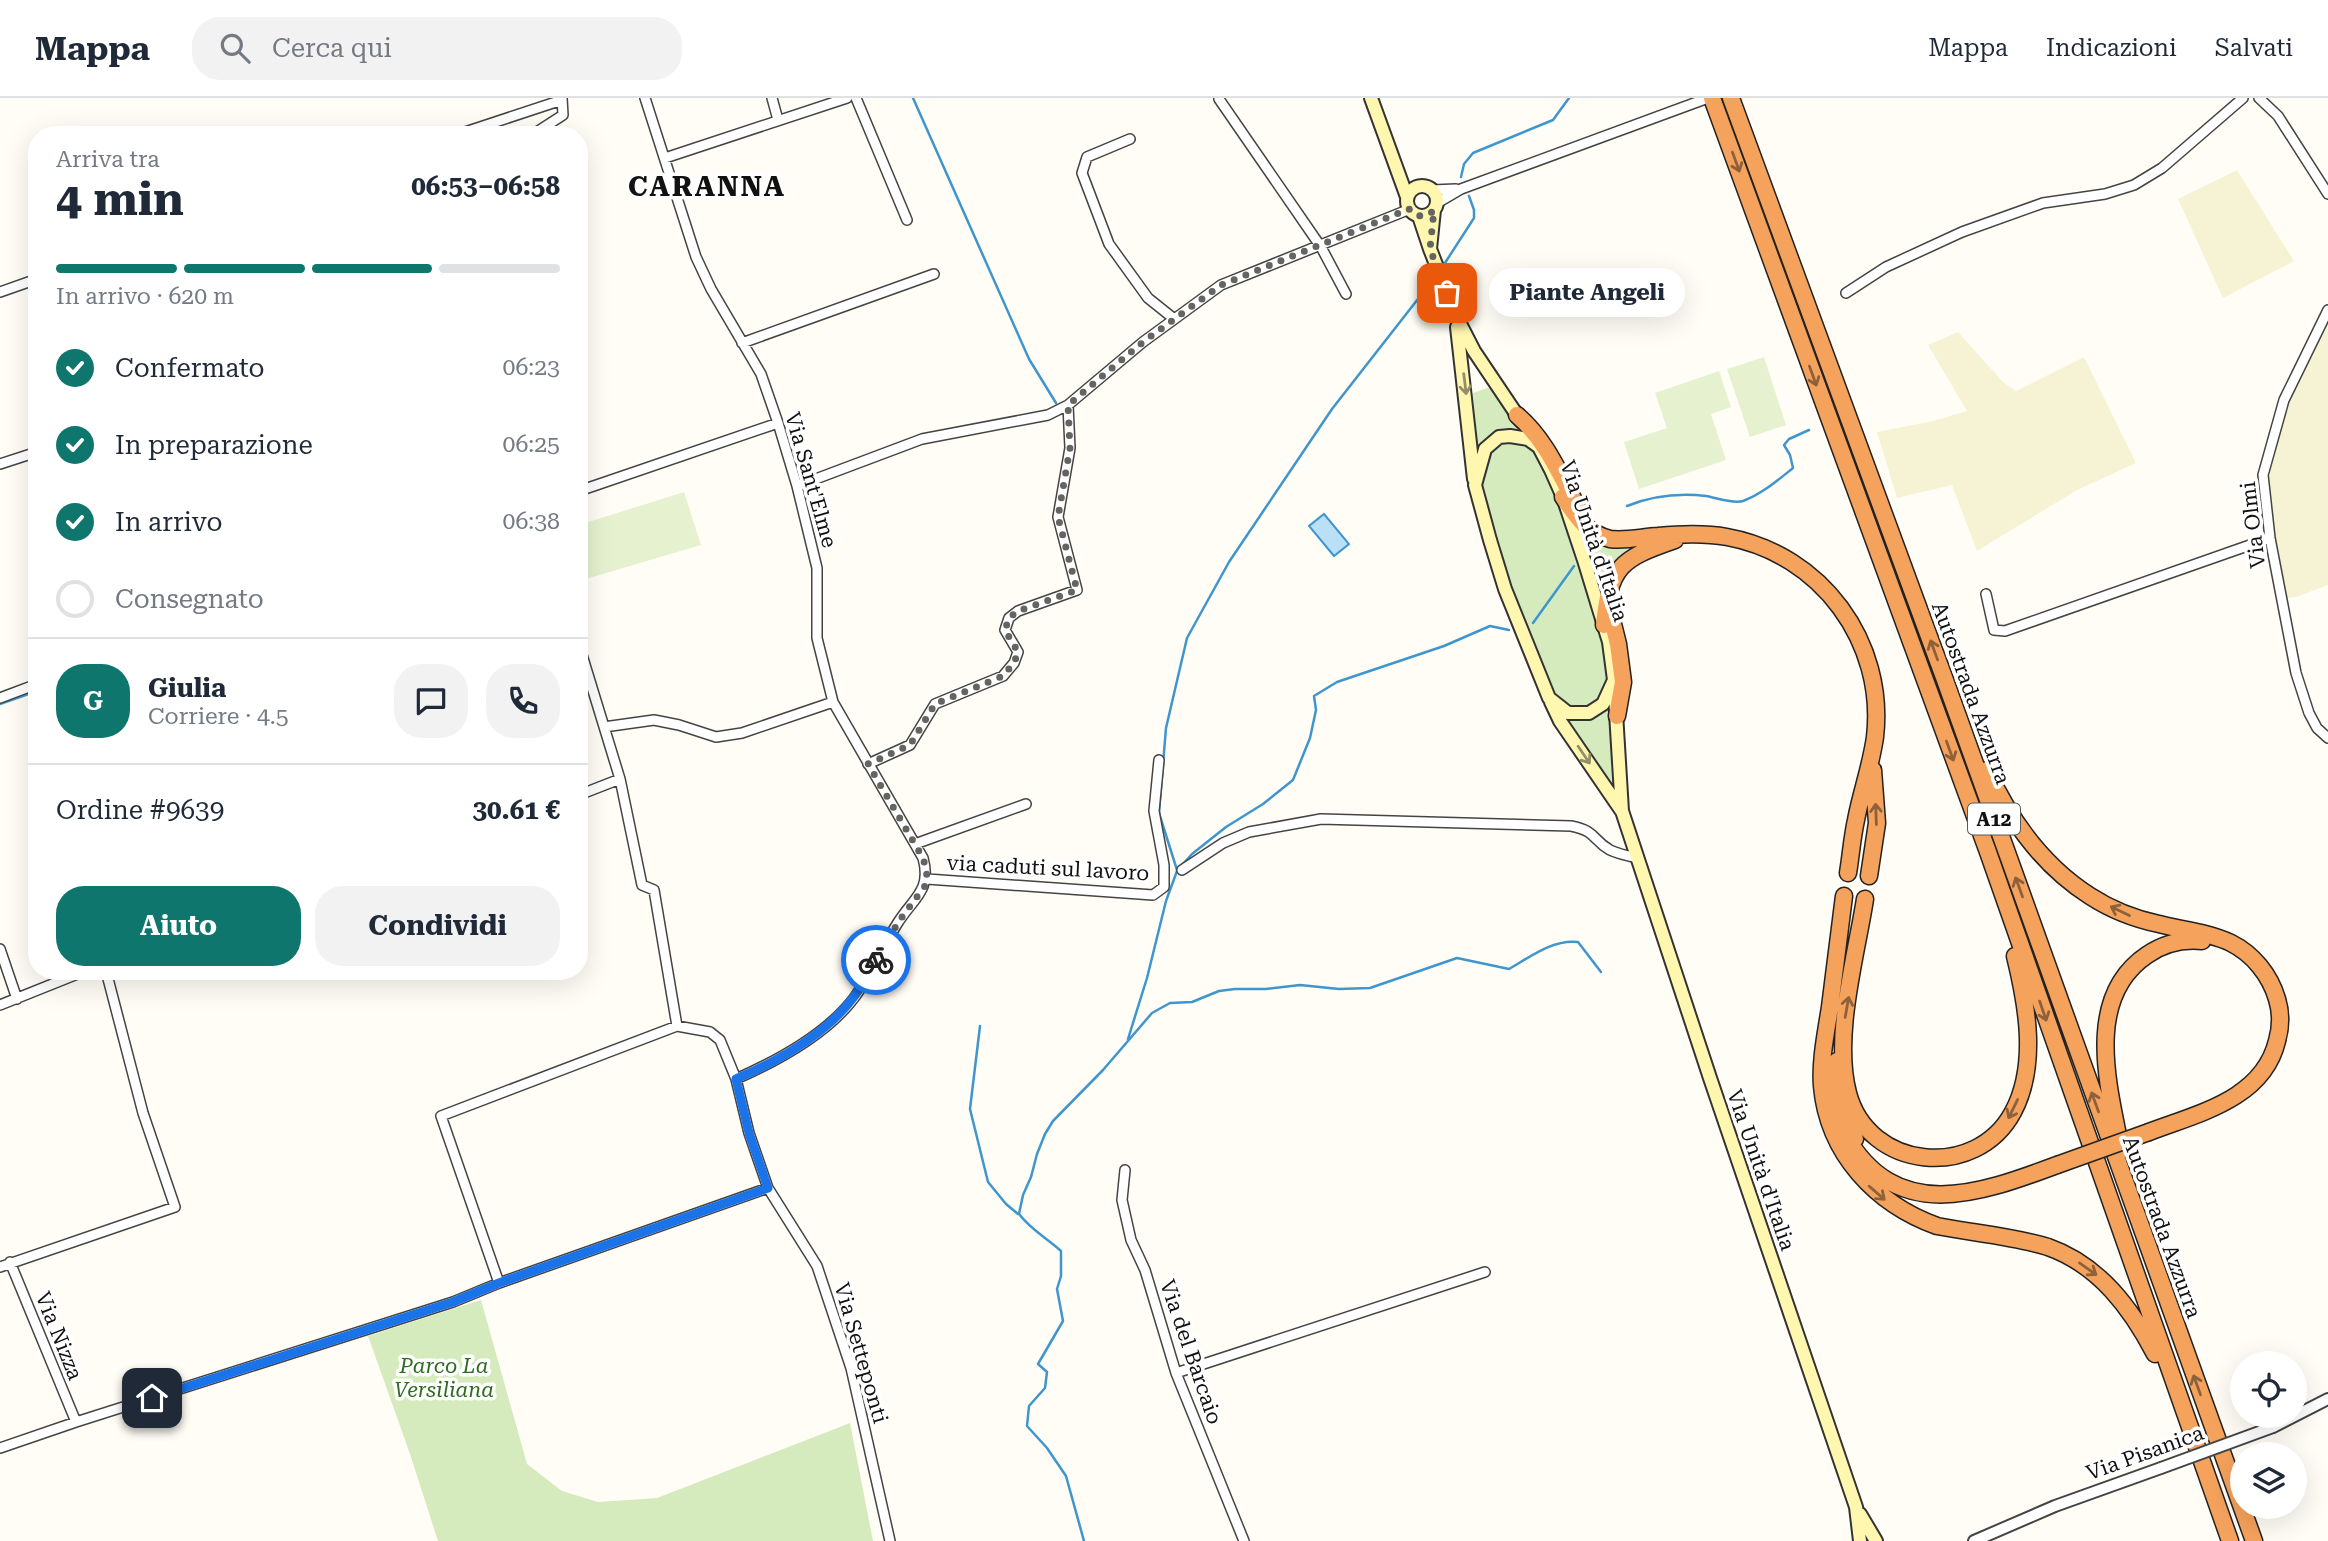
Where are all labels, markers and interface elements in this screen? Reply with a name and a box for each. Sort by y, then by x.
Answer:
search box [192,17,682,80]
text: Mappa [35,29,150,68]
icon: search [216,29,254,67]
text: Cerca qui [272,33,392,63]
text: Mappa [1928,34,2008,62]
text: Indicazioni [2046,34,2177,62]
text: Salvati [2215,34,2293,62]
text: Arriva tra [56,146,160,173]
one-way arrow [1731,151,1743,173]
district label: CARANNA [628,170,786,203]
text: 06:53–06:58 [411,171,560,201]
text: 4 min [56,172,184,226]
pin [1417,263,1477,323]
callout: Piante Angeli [1489,268,1685,318]
icon: bag [1428,274,1466,312]
text: Piante Angeli [1509,279,1665,306]
text: In arrivo · 620 m [56,283,234,310]
icon: check [56,349,94,387]
text: Confermato [115,353,264,383]
text: 06:23 [503,354,560,381]
one-way arrow [1808,364,1821,386]
one-way arrow [1458,372,1471,395]
street label: Via Sant'Elme [780,410,842,550]
icon: check [56,426,94,464]
text: In preparazione [115,430,313,460]
text: 06:25 [503,431,560,458]
street label: Via Unità d'Italia [1555,457,1633,625]
street label: Via Olmi [2236,480,2270,570]
icon: check [56,503,94,541]
text: In arrivo [115,507,222,537]
text: 06:38 [503,508,560,535]
text: Consegnato [115,584,264,614]
street label: Autostrada Azzurra [1927,599,2015,788]
one-way arrow [1927,640,1939,662]
button: chat [394,664,468,738]
button: phone [486,664,560,738]
text: Giulia [148,673,226,703]
text: G [83,686,103,716]
text: Corriere · 4.5 [148,703,289,730]
one-way arrow [1945,739,1957,761]
one-way arrow [1577,745,1591,765]
text: Ordine #9639 [56,795,224,825]
text: 30.61 € [472,795,560,825]
one-way arrow [1869,803,1882,826]
road number: A12 [1968,804,2020,834]
street label: via caduti sul lavoro [946,851,1150,885]
one-way arrow [2011,877,2024,899]
button: Aiuto [56,886,301,966]
button: Condividi [315,886,560,966]
one-way arrow [2110,903,2131,917]
courier [841,925,911,995]
icon: bike [857,941,895,979]
one-way arrow [1841,996,1854,1019]
one-way arrow [2038,1000,2050,1022]
street label: Via Unità d'Italia [1722,1086,1800,1254]
one-way arrow [2088,1091,2100,1113]
one-way arrow [2005,1099,2019,1119]
street label: Autostrada Azzurra [2118,1133,2206,1322]
one-way arrow [1868,1185,1886,1201]
one-way arrow [2078,1262,2097,1276]
street label: Via del Barcaio [1155,1277,1227,1427]
street label: Via Setteponti [829,1280,893,1426]
street label: Via Nizza [30,1288,88,1384]
map controls [2230,1351,2307,1519]
button: locate [2230,1351,2307,1428]
park label: Parco La Versiliana [394,1354,494,1402]
pin [122,1368,182,1428]
one-way arrow [2190,1374,2202,1396]
icon: home [133,1379,171,1417]
street label: Via Pisanica [2083,1420,2208,1485]
button: layers [2230,1442,2307,1519]

